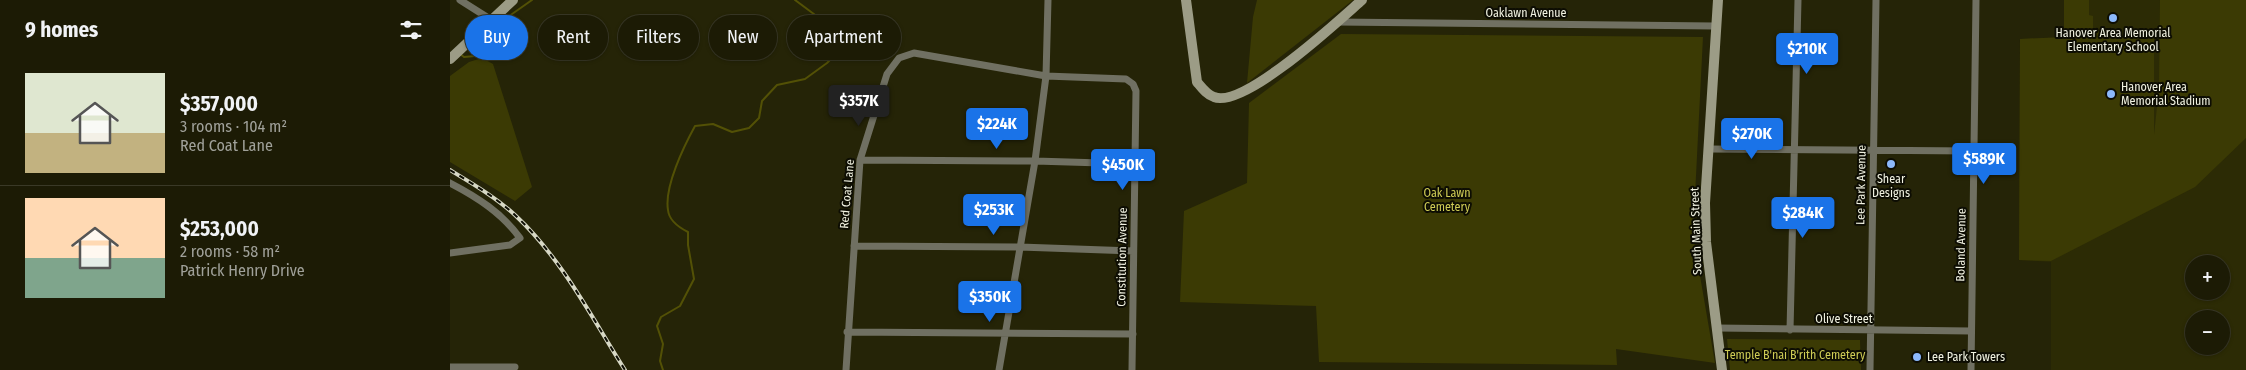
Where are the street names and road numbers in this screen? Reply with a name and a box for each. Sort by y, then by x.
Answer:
street label: Oaklawn Avenue [1486,6,1567,20]
street label: Lee Park Avenue [1853,145,1869,225]
street label: Red Coat Lane [837,159,857,229]
street label: South Main Street [1687,187,1705,275]
street label: Constitution Avenue [1114,207,1130,307]
street label: Boland Avenue [1953,208,1969,282]
street label: Olive Street [1815,312,1873,326]

